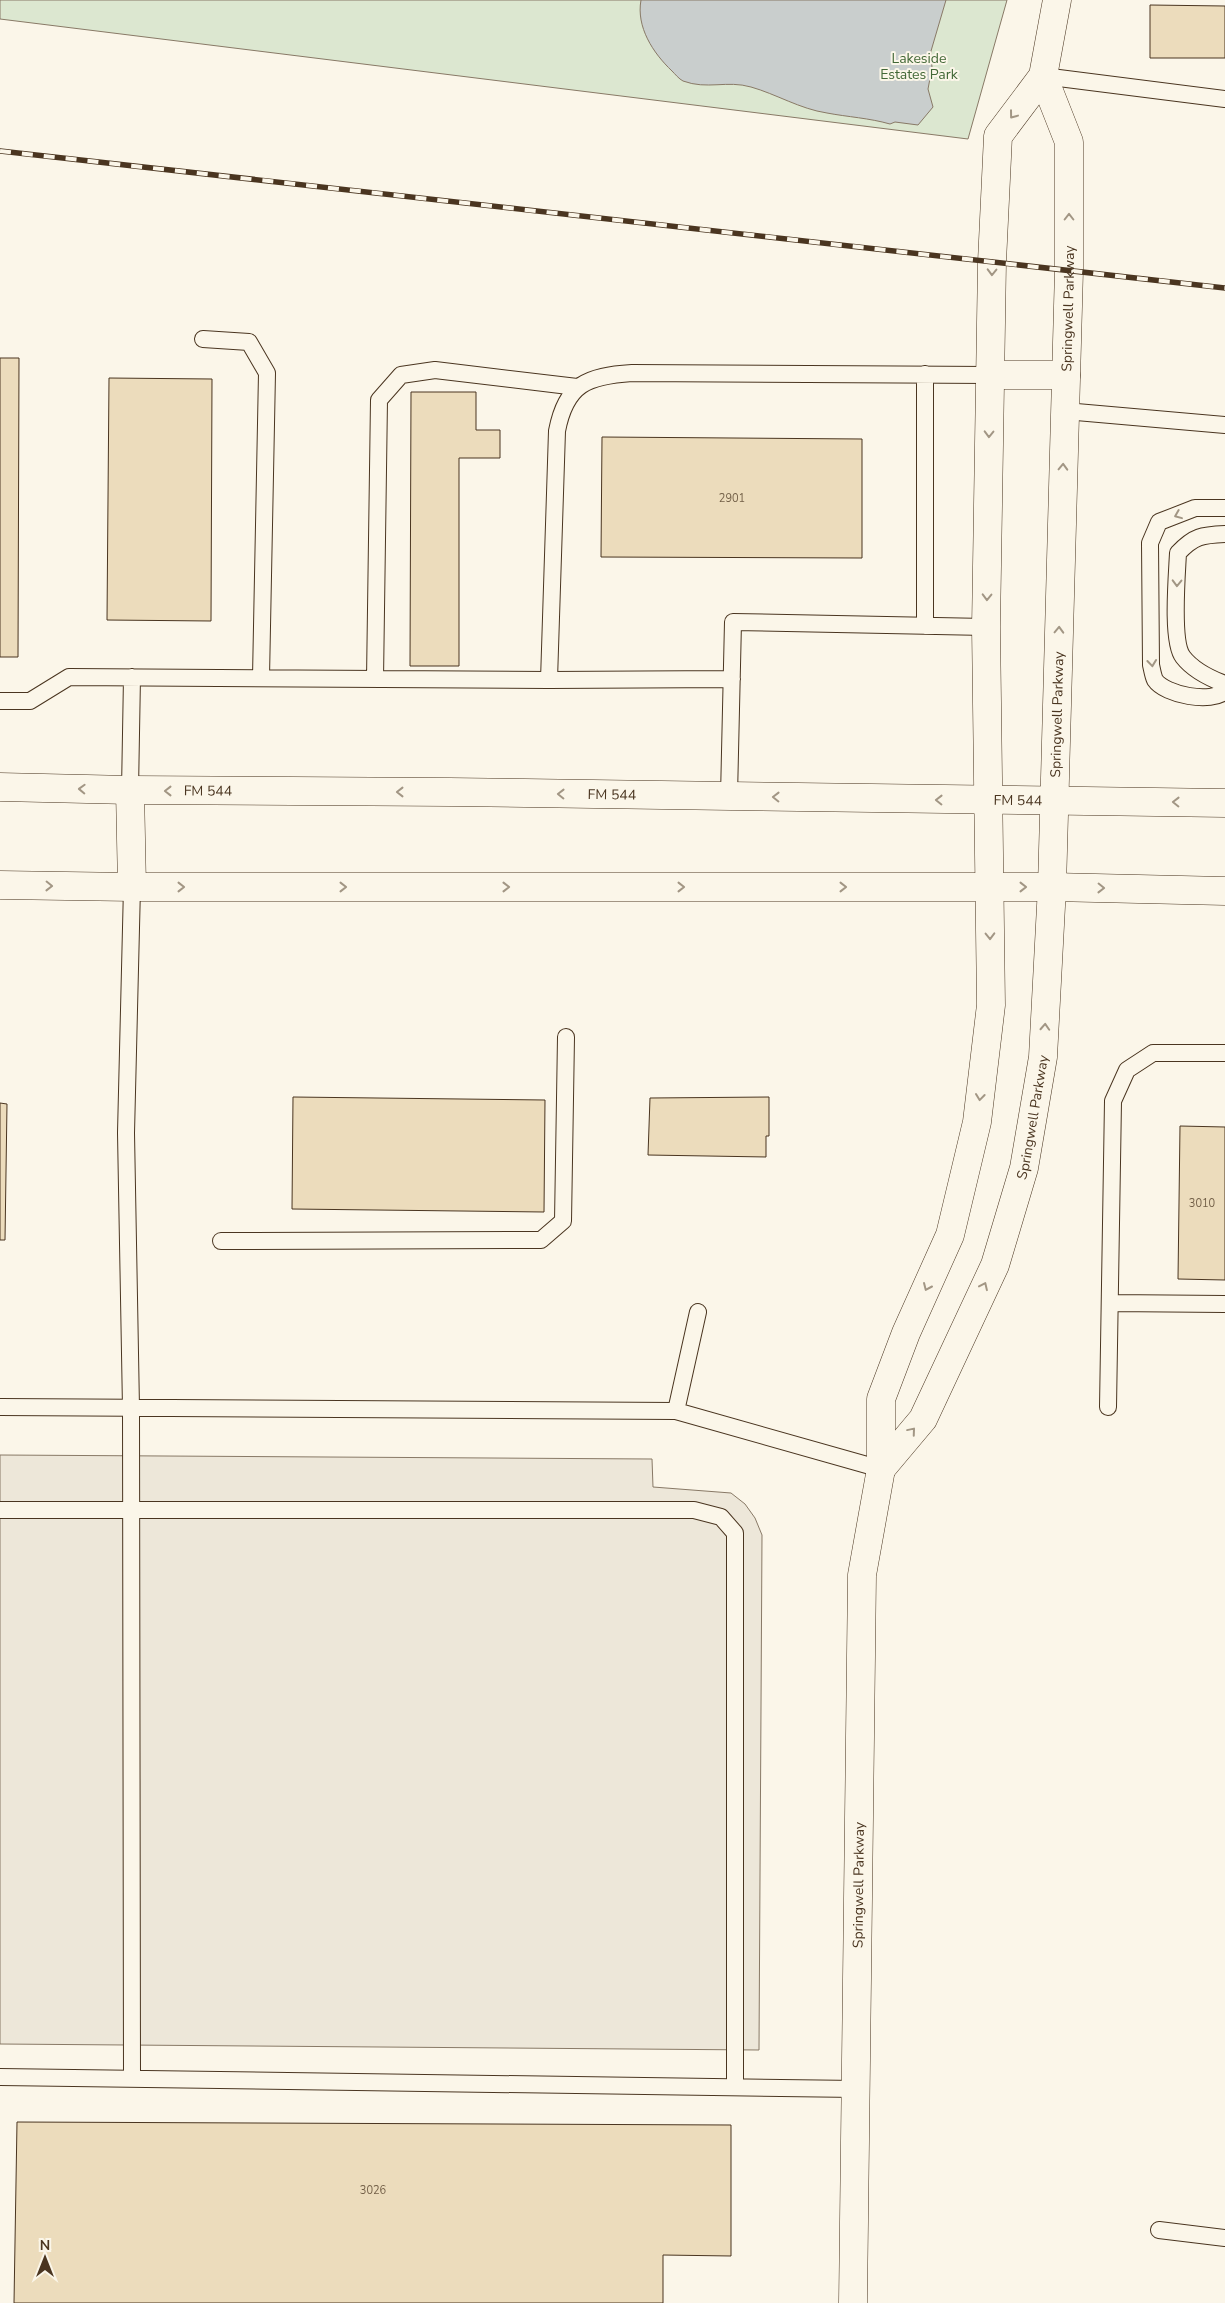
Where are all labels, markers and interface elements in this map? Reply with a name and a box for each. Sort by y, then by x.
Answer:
park label: Lakeside Estates Park [880,49,959,84]
one-way arrow [1011,109,1019,118]
one-way arrow [1064,213,1074,220]
street label: Springwell Parkway [1057,245,1079,372]
one-way arrow [987,268,997,276]
one-way arrow [984,431,995,439]
one-way arrow [1058,463,1069,471]
house number: 2901 [719,491,745,506]
one-way arrow [1174,509,1182,519]
one-way arrow [1172,580,1182,588]
one-way arrow [982,594,992,601]
one-way arrow [1054,625,1064,633]
street label: Springwell Parkway [1046,650,1068,778]
one-way arrow [1146,659,1157,667]
street label: FM 544 [184,781,232,800]
one-way arrow [77,784,85,794]
street label: FM 544 [588,784,636,804]
one-way arrow [163,786,171,796]
one-way arrow [396,787,404,797]
one-way arrow [557,789,564,799]
street label: FM 544 [994,790,1042,810]
one-way arrow [772,792,780,802]
one-way arrow [934,795,942,805]
one-way arrow [1172,797,1180,807]
one-way arrow [45,881,53,891]
one-way arrow [177,882,185,892]
one-way arrow [340,882,347,892]
one-way arrow [502,882,510,892]
one-way arrow [677,882,685,892]
one-way arrow [840,882,847,892]
one-way arrow [1020,882,1027,892]
one-way arrow [1098,883,1105,893]
one-way arrow [985,932,995,940]
one-way arrow [1039,1023,1050,1031]
street label: Springwell Parkway [1012,1053,1053,1182]
one-way arrow [975,1094,986,1102]
house number: 3010 [1189,1196,1216,1211]
one-way arrow [922,1282,933,1291]
one-way arrow [978,1282,989,1291]
one-way arrow [906,1428,915,1437]
street label: Springwell Parkway [848,1821,868,1948]
house number: 3026 [360,2183,387,2198]
north arrow [20,2233,70,2283]
text: N [40,2236,50,2255]

